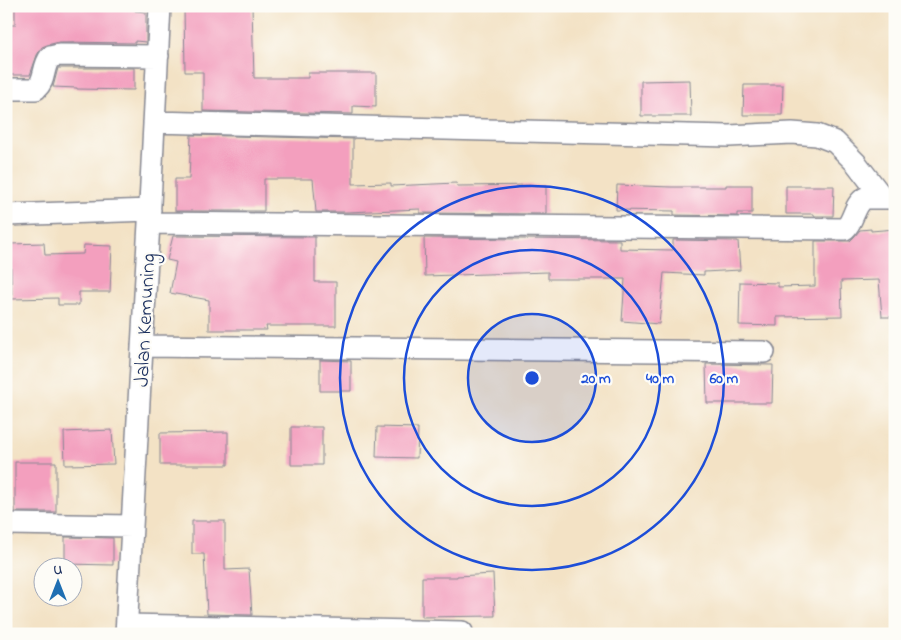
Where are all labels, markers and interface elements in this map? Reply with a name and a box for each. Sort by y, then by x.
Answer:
street label: Jalan Kemuning [128,252,166,388]
text: 20 m [580,368,611,390]
text: 40 m [645,368,674,390]
text: 60 m [709,368,739,390]
centre of rings [523,369,541,387]
north arrow [32,558,82,608]
text: U [54,560,63,581]

